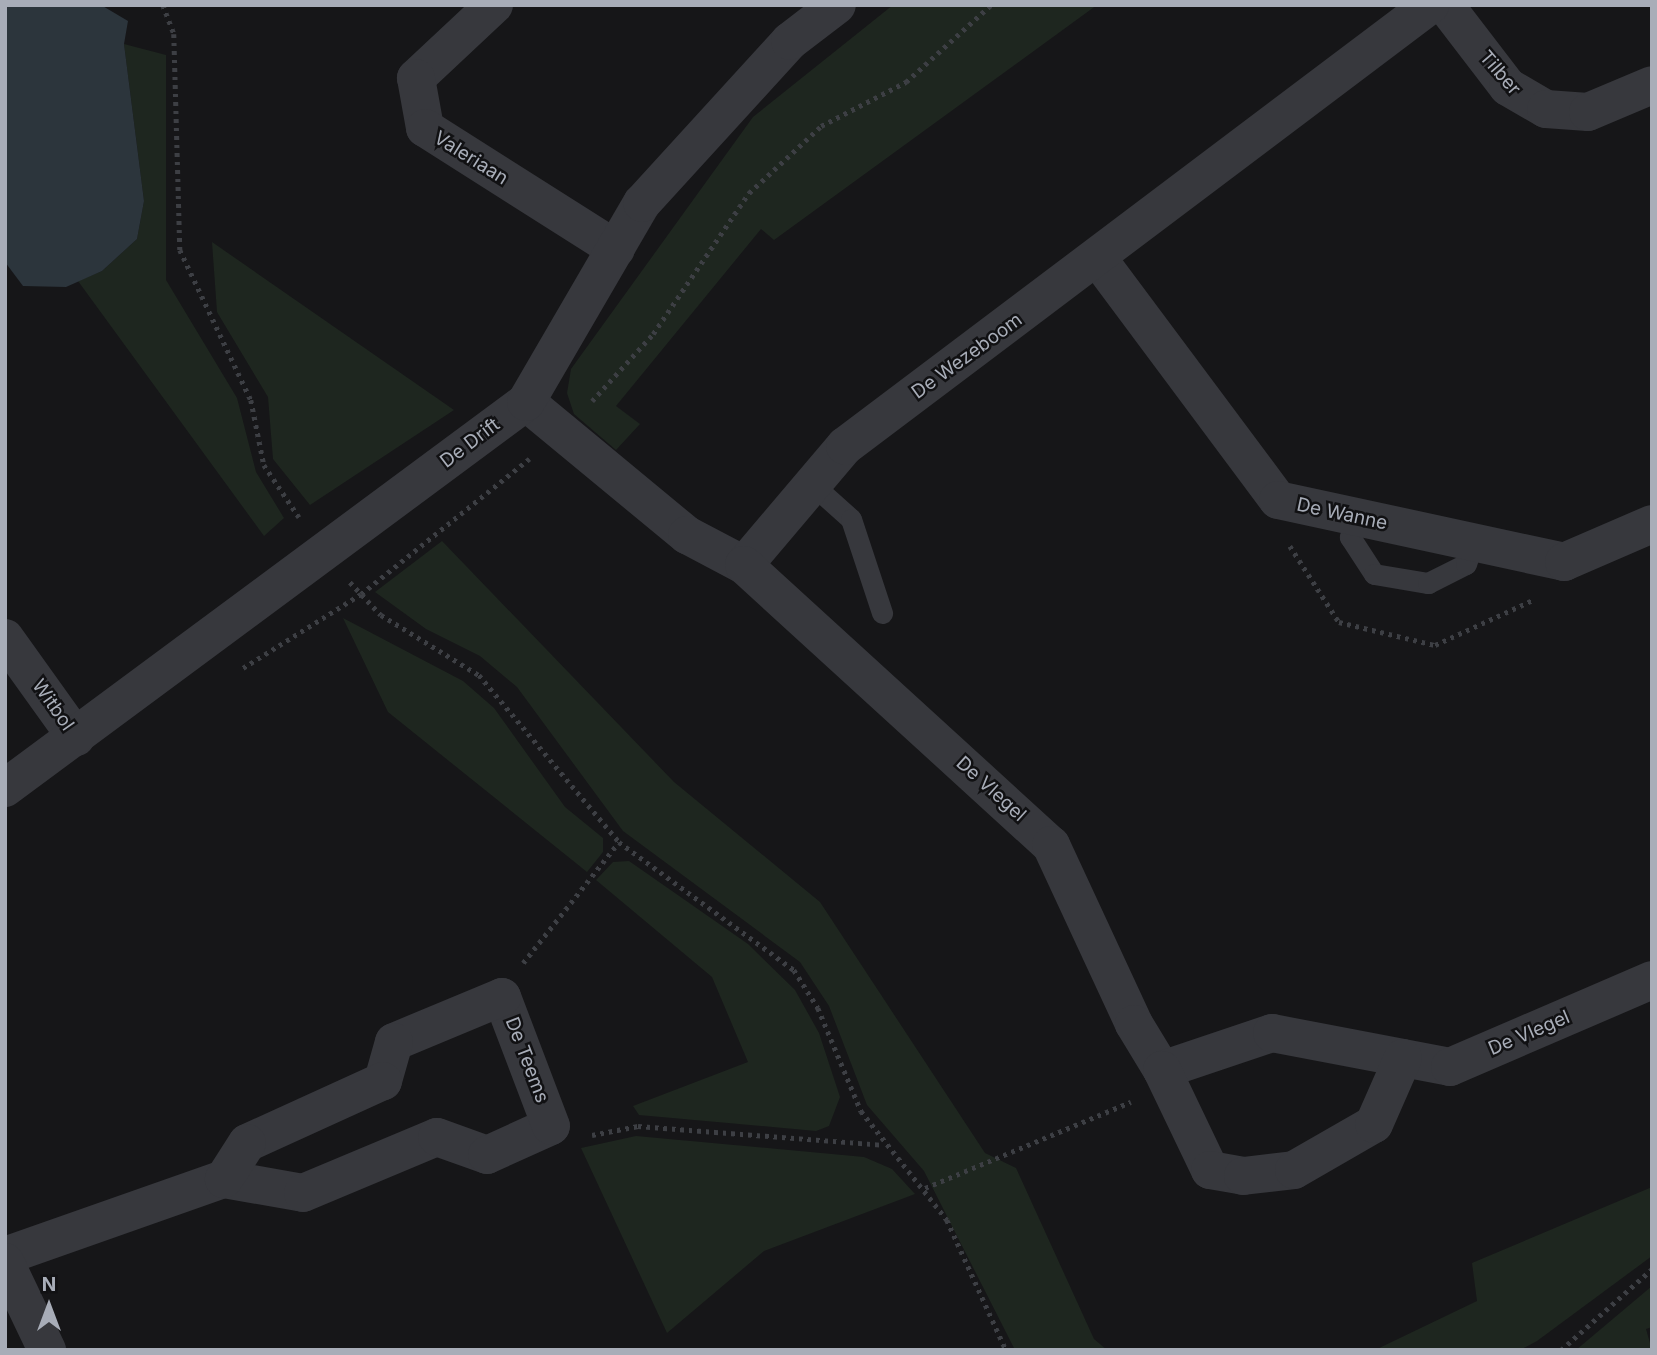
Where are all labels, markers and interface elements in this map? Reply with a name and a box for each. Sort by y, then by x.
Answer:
street label: Tilber [1475,46,1525,100]
street label: Valeriaan [430,126,512,190]
street label: De Wezeboom [907,308,1027,404]
street label: De Drift [436,413,504,473]
street label: De Wanne [1295,493,1389,535]
street label: Witbol [27,675,79,735]
street label: De Vlegel [951,752,1031,826]
street label: De Vlegel [1485,1006,1573,1060]
street label: De Teems [500,1014,554,1106]
north arrow [14,1271,84,1341]
text: N [42,1273,56,1296]

